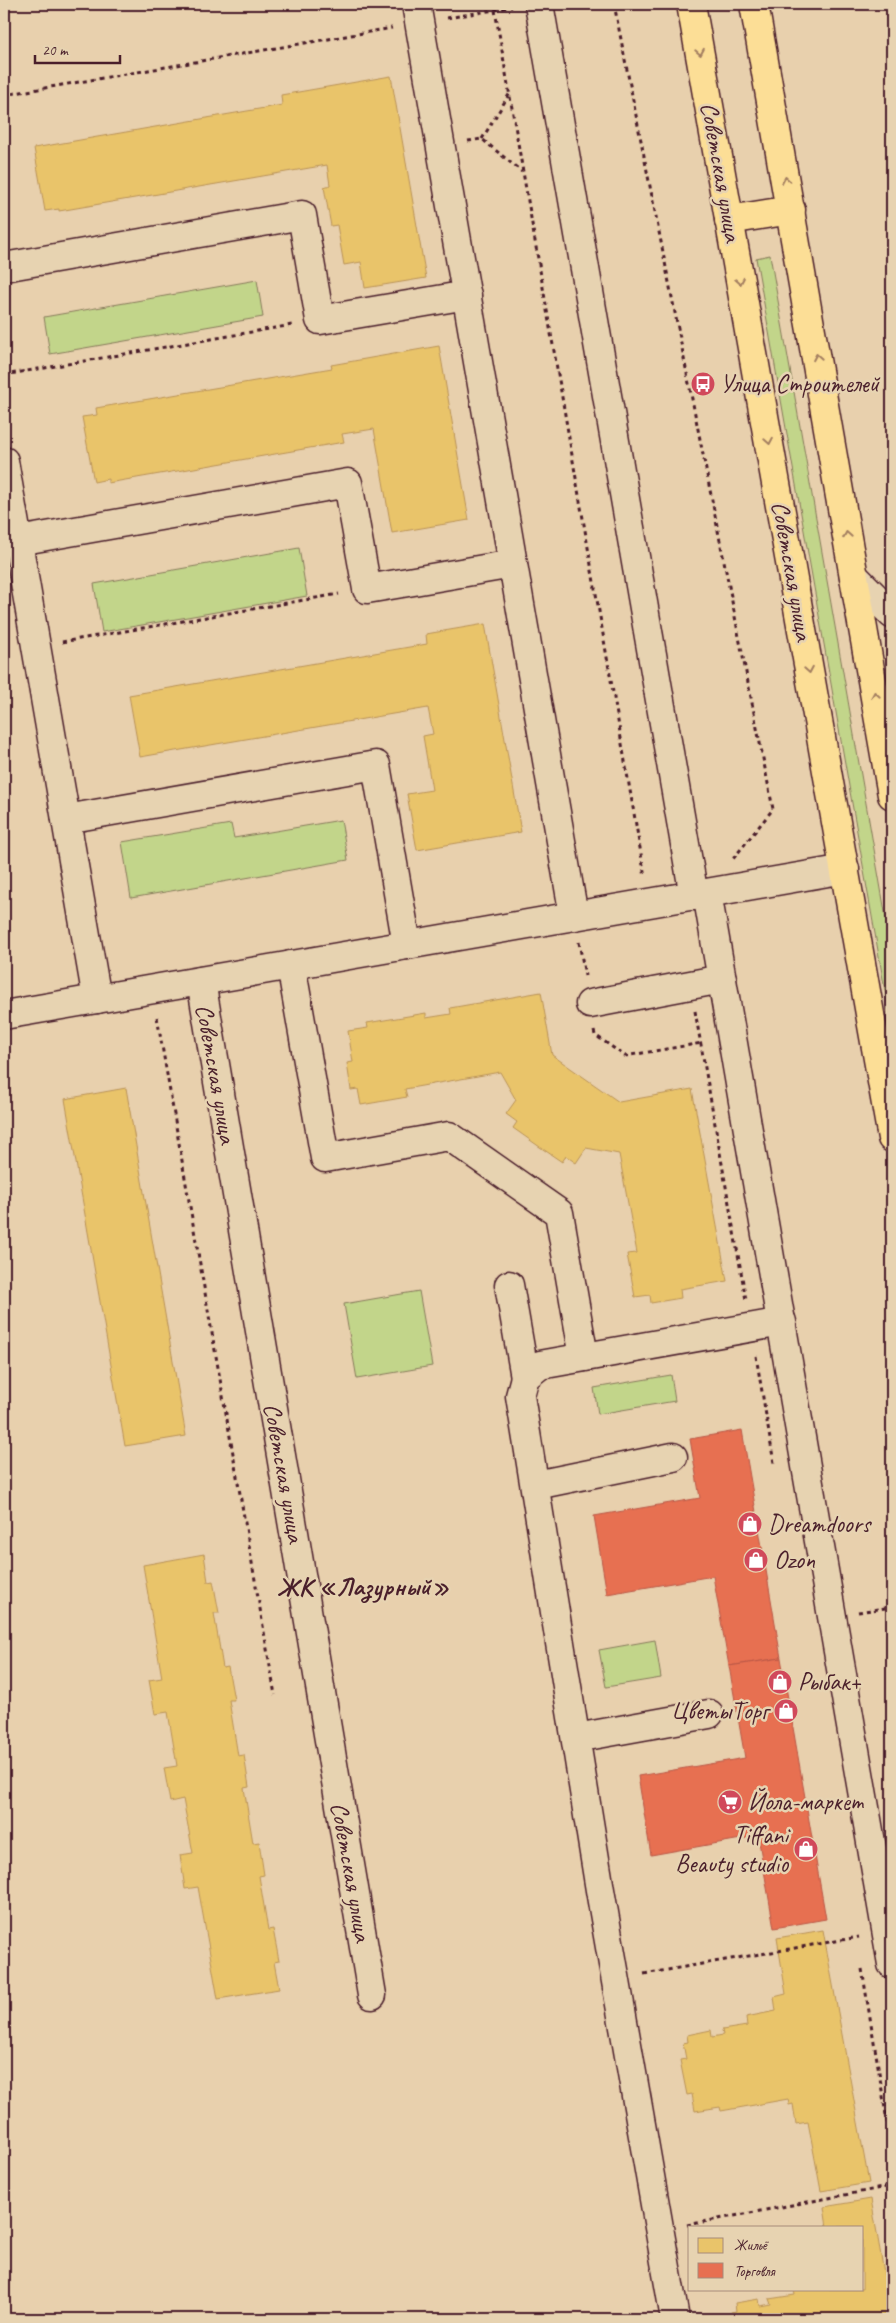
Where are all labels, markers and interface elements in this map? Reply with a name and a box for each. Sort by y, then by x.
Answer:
scale bar [35,32,120,64]
text: 20 m [42,41,69,60]
one-way arrow [694,47,704,56]
street label: Советская улица [693,100,749,246]
one-way arrow [781,176,791,184]
one-way arrow [735,276,745,285]
one-way arrow [812,353,822,362]
place label: Улица Строителей [720,368,881,400]
bus stop icon: Улица Строителей [690,371,716,397]
one-way arrow [763,436,773,445]
street label: Советская улица [764,499,820,645]
one-way arrow [843,530,853,539]
one-way arrow [804,665,814,674]
one-way arrow [870,690,880,699]
street label: Советская улица [188,1002,244,1148]
street label: Советская улица [256,1401,312,1547]
place label: Dreamdoors [768,1508,873,1540]
shop icon: Dreamdoors [737,1511,763,1537]
place label: Ozon [774,1544,816,1576]
shop icon: Ozon [743,1547,769,1573]
district label: ЖК «Лазурный» [277,1570,449,1603]
place label: Рыбак+ [798,1666,861,1698]
shop icon: Рыбак+ [767,1669,793,1695]
place label: ЦветыТорг [671,1695,772,1727]
shop icon: ЦветыТорг [773,1698,799,1724]
place label: Йола-маркет [748,1786,865,1818]
supermarket icon: Йола-маркет [717,1789,743,1815]
street label: Советская улица [323,1800,379,1946]
place label: Tiffani Beauty studio [675,1819,791,1880]
shop icon: Tiffani Beauty studio [793,1836,819,1862]
legend [688,2226,864,2290]
text: Жильё [734,2236,769,2255]
text: Торговля [734,2262,777,2281]

